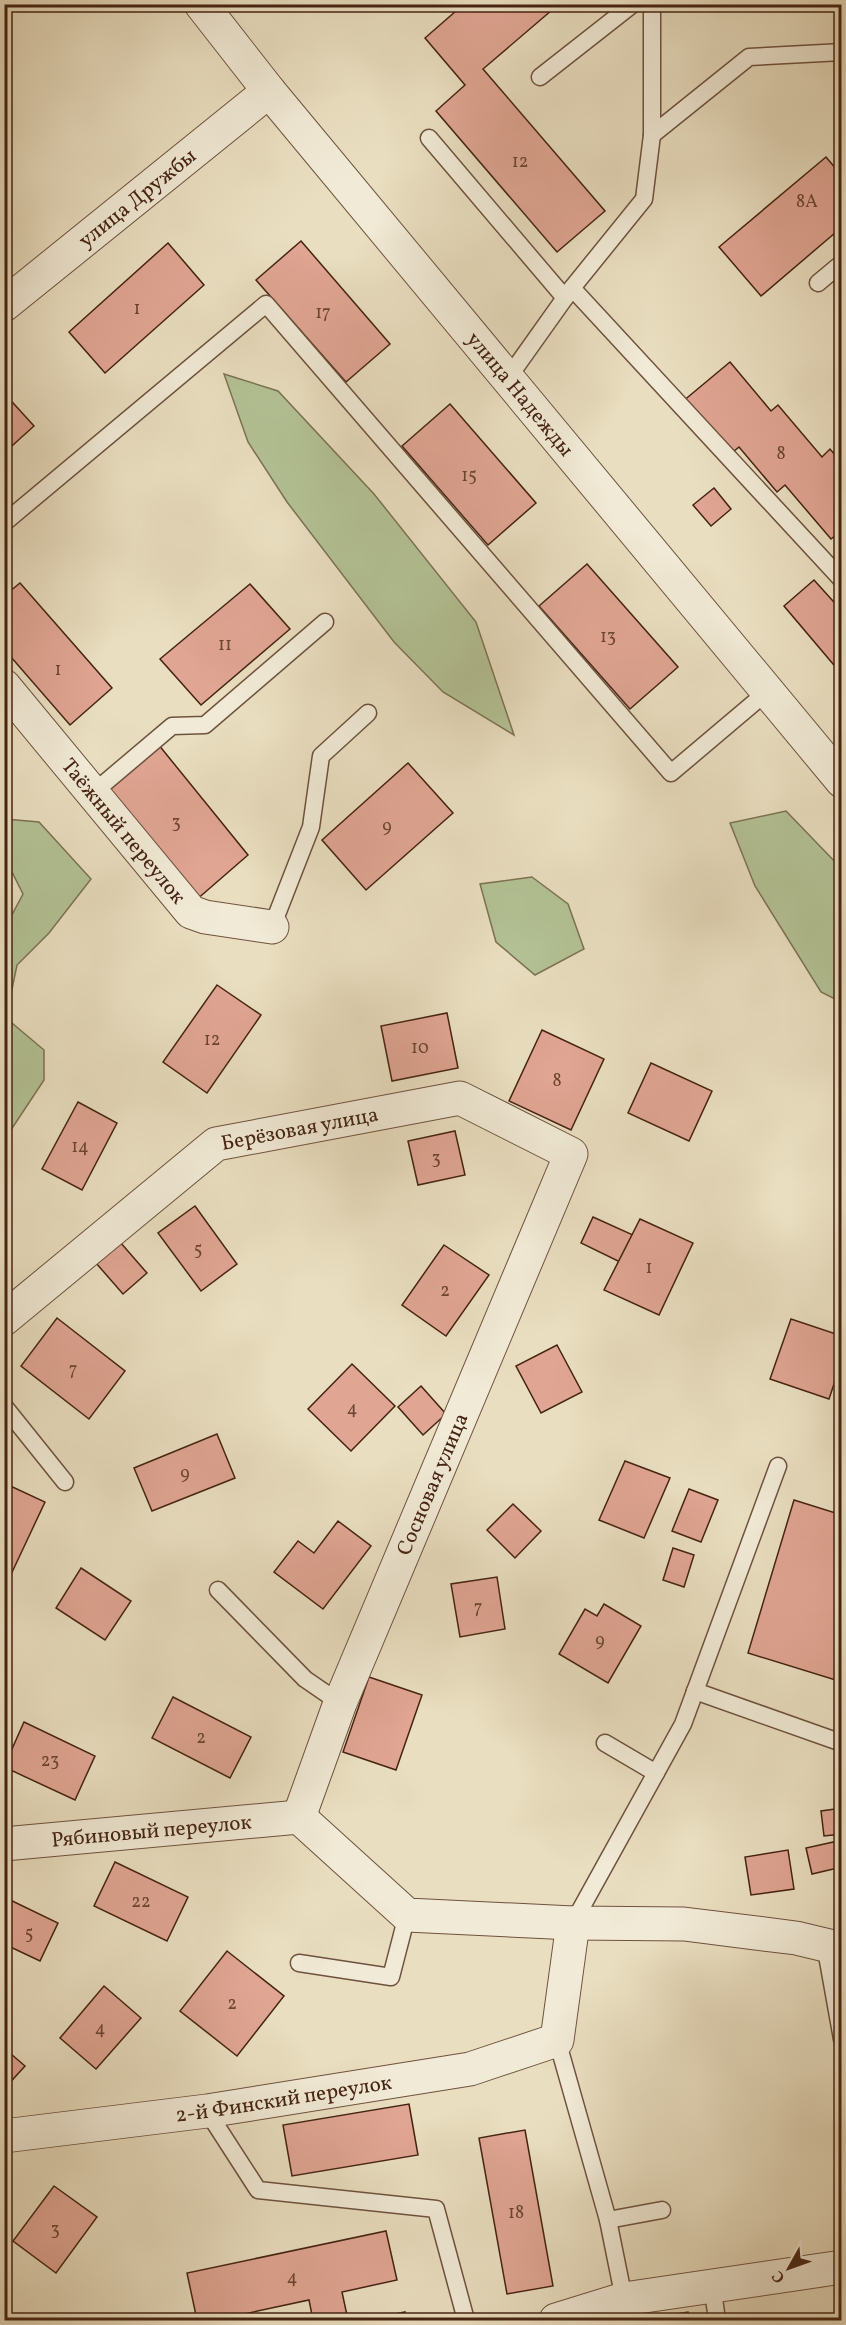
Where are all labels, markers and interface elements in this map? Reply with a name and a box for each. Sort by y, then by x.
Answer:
street label: улица Дружбы [73,142,203,255]
house number: 12 [512,150,528,175]
house number: 8А [796,190,818,215]
house number: 1 [134,297,140,322]
house number: 17 [315,301,331,326]
street label: улица Надежды [459,326,580,463]
house number: 8 [776,442,786,467]
house number: 15 [461,464,477,489]
house number: 13 [600,625,616,650]
house number: 11 [218,633,232,658]
house number: 1 [55,658,61,683]
street label: Таёжный переулок [54,753,192,911]
house number: 3 [171,811,181,836]
house number: 9 [382,815,392,840]
house number: 12 [204,1028,220,1053]
house number: 10 [411,1036,429,1061]
house number: 8 [552,1069,562,1094]
street label: Берёзовая улица [219,1101,381,1159]
house number: 14 [71,1135,89,1160]
house number: 3 [431,1147,441,1172]
house number: 5 [194,1238,202,1263]
house number: 1 [646,1256,652,1281]
house number: 2 [440,1279,450,1304]
house number: 7 [69,1358,77,1383]
house number: 4 [347,1397,357,1422]
street label: Сосновая улица [390,1409,476,1560]
house number: 9 [180,1462,190,1487]
house number: 7 [474,1596,482,1621]
house number: 9 [595,1629,605,1654]
house number: 2 [196,1726,206,1751]
house number: 23 [41,1749,59,1774]
street label: Рябиновый переулок [50,1808,253,1856]
house number: 22 [131,1890,151,1915]
house number: 5 [25,1922,33,1947]
house number: 2 [227,1992,237,2017]
house number: 4 [95,2017,105,2042]
street label: 2-й Финский переулок [174,2069,394,2131]
house number: 18 [508,2201,524,2226]
house number: 3 [50,2218,60,2243]
north arrow [759,2238,819,2298]
text: С [767,2265,791,2287]
house number: 4 [287,2266,297,2291]

